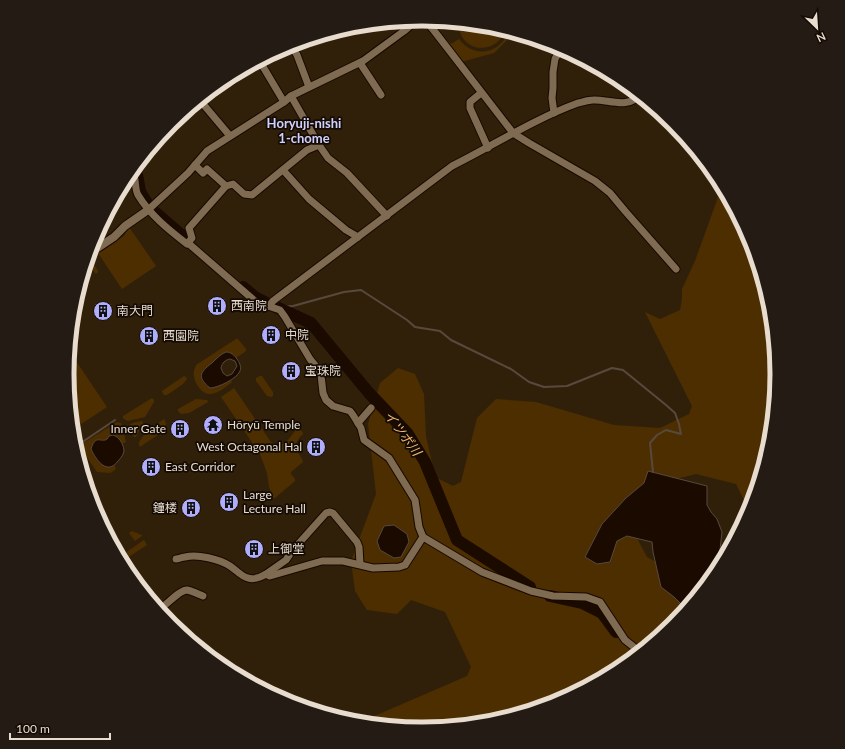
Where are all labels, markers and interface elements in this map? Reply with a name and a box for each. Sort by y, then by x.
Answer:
north arrow [797,8,837,48]
text: N [815,30,828,45]
district label: Horyuji-nishi 1-chome [267,115,341,146]
building icon: 西南院 [206,295,228,317]
place label: 西南院 [231,298,267,313]
building icon: 南大門 [92,300,114,322]
place label: 南大門 [117,303,153,318]
building icon: 中院 [260,324,282,346]
building icon: 西園院 [138,325,160,347]
place label: 中院 [285,327,309,342]
place label: 西園院 [163,328,199,343]
building icon: 宝珠院 [280,360,302,382]
place label: 宝珠院 [305,363,341,378]
water label: イツボ川 [381,407,426,460]
temple icon: Hōryū Temple [202,414,224,436]
place label: Hōryū Temple [227,417,300,432]
building icon: Inner Gate [169,418,191,440]
place label: Inner Gate [111,421,166,436]
building icon: West Octagonal Hal [305,436,327,458]
place label: West Octagonal Hal [197,439,302,454]
building icon: East Corridor [140,456,162,478]
place label: East Corridor [165,459,235,474]
place label: Large Lecture Hall [243,487,306,516]
building icon: Large Lecture Hall [218,491,240,513]
building icon: 鐘楼 [180,497,202,519]
place label: 鐘楼 [153,500,177,515]
building icon: 上御堂 [243,538,265,560]
place label: 上御堂 [268,541,304,556]
scale bar [10,715,110,741]
text: 100 m [16,721,50,736]

